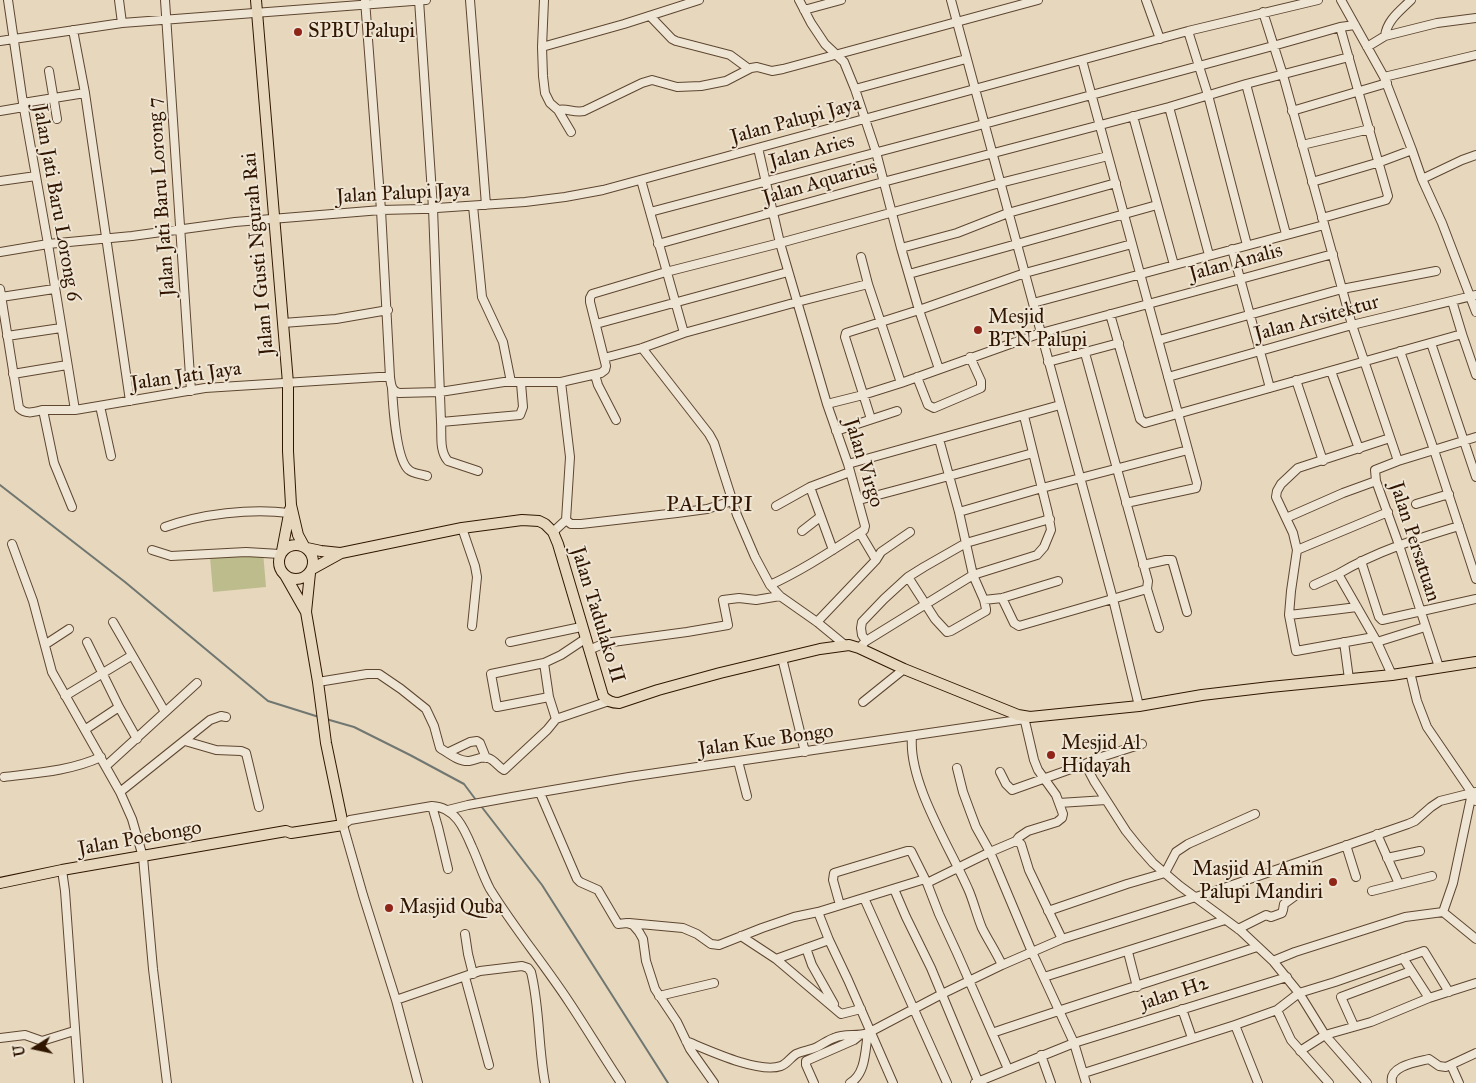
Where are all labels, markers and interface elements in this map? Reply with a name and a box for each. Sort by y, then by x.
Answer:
place label: SPBU Palupi [308,20,415,44]
marker: SPBU Palupi [292,26,304,38]
street label: Jalan Palupi Jaya [728,92,864,150]
street label: Jalan Jati Baru Lorong 7 [143,96,181,298]
street label: Jalan Jati Baru Lorong 6 [27,103,85,303]
street label: Jalan Aries [767,129,857,175]
street label: Jalan I Gusti Ngurah Rai [238,152,280,356]
street label: Jalan Aquarius [760,155,880,211]
street label: Jalan Palupi Jaya [336,179,470,209]
street label: Jalan Analis [1187,239,1285,287]
street label: Jalan Arsitektur [1252,291,1382,347]
place label: Mesjid BTN Palupi [988,306,1087,353]
marker: Mesjid BTN Palupi [972,324,984,336]
street label: Jalan Jati Jaya [129,357,243,397]
street label: Jalan Virgo [838,416,888,510]
street label: Jalan Persatuan [1383,479,1445,605]
district label: PALUPI [665,493,755,519]
street label: Jalan Tadulako II [565,544,629,686]
street label: Jalan Kue Bongo [697,720,835,762]
place label: Mesjid Al Hidayah [1061,732,1141,779]
marker: Mesjid Al Hidayah [1045,749,1057,761]
street label: Jalan Poebongo [76,816,204,862]
place label: Masjid Al Amin Palupi Mandiri [1192,858,1323,905]
marker: Masjid Al Amin Palupi Mandiri [1327,876,1339,888]
place label: Masjid Quba [399,896,503,920]
marker: Masjid Quba [383,902,395,914]
street label: jalan H2 [1138,972,1212,1016]
north arrow [10,1023,60,1073]
text: U [10,1044,29,1058]

